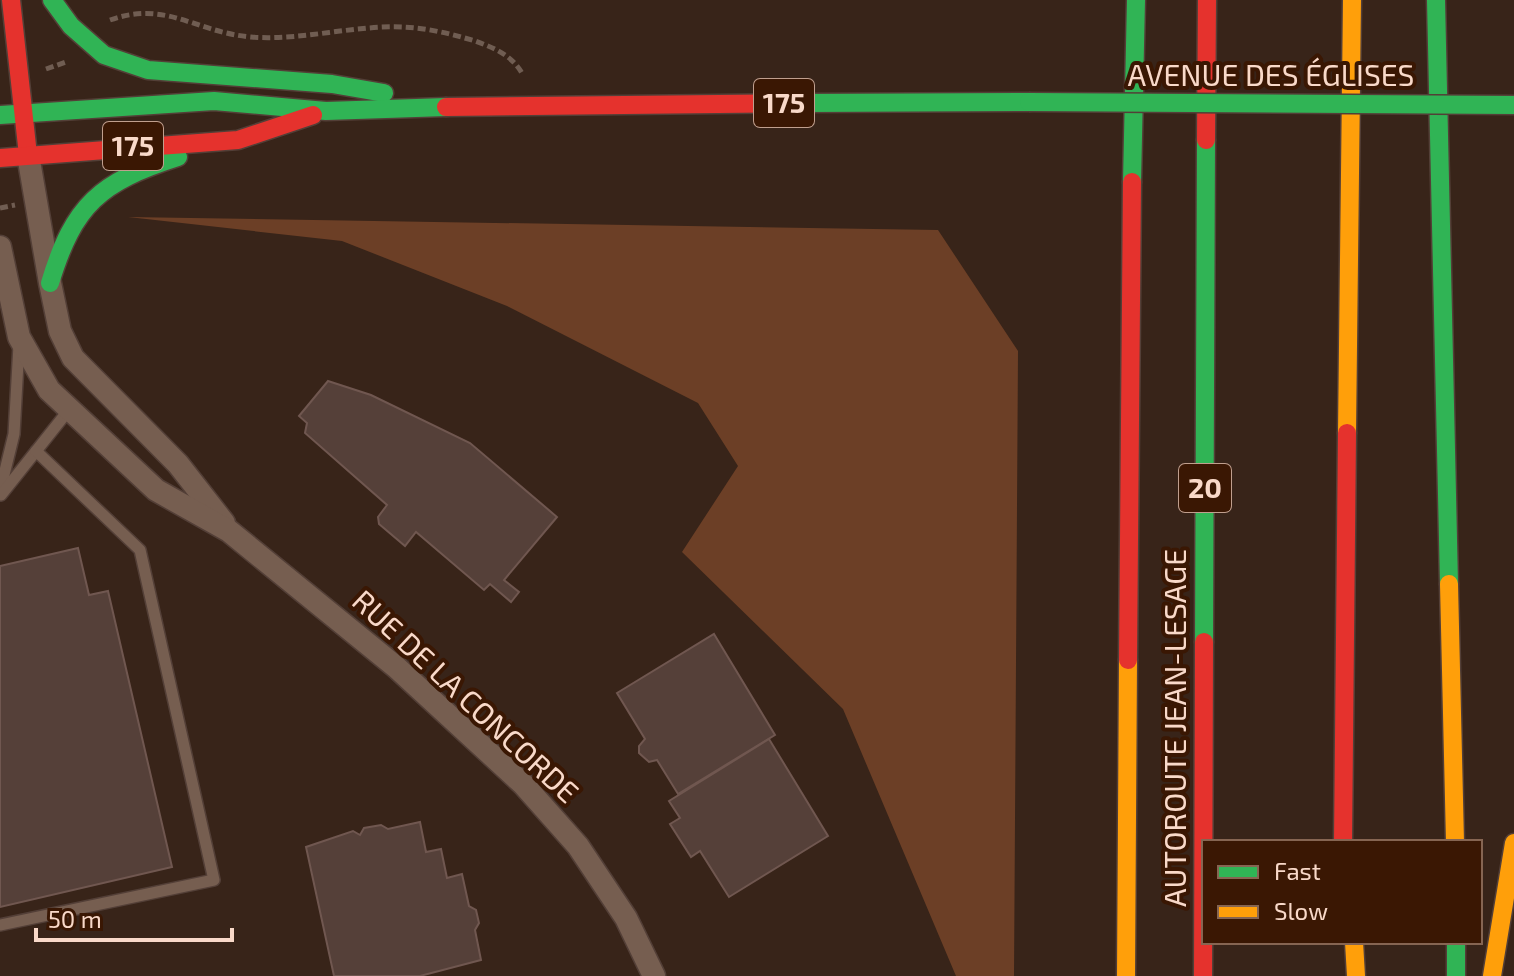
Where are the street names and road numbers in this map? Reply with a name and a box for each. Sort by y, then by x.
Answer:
street label: AVENUE DES ÉGLISES [1128,56,1414,92]
road number: 175 [754,79,814,127]
road number: 175 [103,122,163,170]
road number: 20 [1179,464,1231,512]
street label: AUTOROUTE JEAN-LESAGE [1156,549,1192,907]
street label: RUE DE LA CONCORDE [346,582,587,809]

